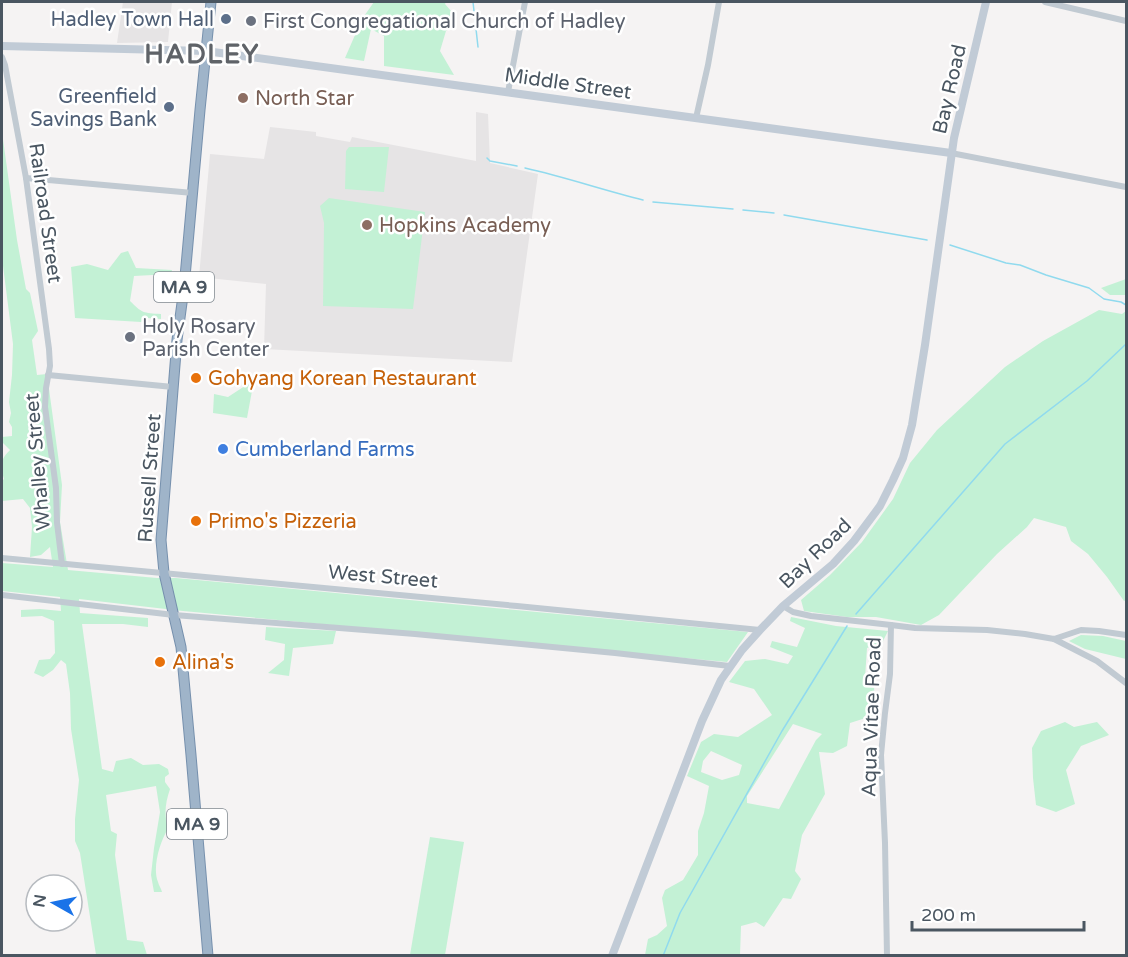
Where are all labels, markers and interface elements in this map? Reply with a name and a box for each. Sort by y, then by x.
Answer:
place label: Hadley Town Hall [50,8,214,32]
place label: First Congregational Church of Hadley [263,10,626,34]
marker: Hadley Town Hall [219,12,233,26]
marker: First Congregational Church of Hadley [244,14,258,28]
district label: HADLEY [144,39,260,70]
street label: Bay Road [928,42,972,136]
street label: Middle Street [503,63,633,105]
place label: Greenfield Savings Bank [30,85,157,132]
place label: North Star [255,87,354,111]
marker: North Star [236,91,250,105]
marker: Greenfield Savings Bank [162,100,176,114]
street label: Railroad Street [23,142,67,285]
place label: Hopkins Academy [379,214,551,238]
marker: Hopkins Academy [360,218,374,232]
road number: MA 9 [154,272,214,302]
place label: Holy Rosary Parish Center [142,315,269,362]
marker: Holy Rosary Parish Center [123,330,137,344]
place label: Gohyang Korean Restaurant [208,367,477,391]
marker: Gohyang Korean Restaurant [189,371,203,385]
street label: Whalley Street [20,392,56,532]
street label: Russell Street [134,412,167,543]
place label: Cumberland Farms [235,438,415,462]
marker: Cumberland Farms [216,442,230,456]
place label: Primo's Pizzeria [208,510,357,534]
street label: Bay Road [775,513,857,594]
marker: Primo's Pizzeria [189,514,203,528]
street label: West Street [327,560,439,594]
street label: Aqua Vitae Road [857,637,887,798]
place label: Alina's [172,651,234,675]
marker: Alina's [153,655,167,669]
road number: MA 9 [167,809,227,839]
north arrow [24,873,84,933]
text: N [29,893,51,909]
scale bar [912,894,1084,932]
text: 200 m [921,904,976,926]

